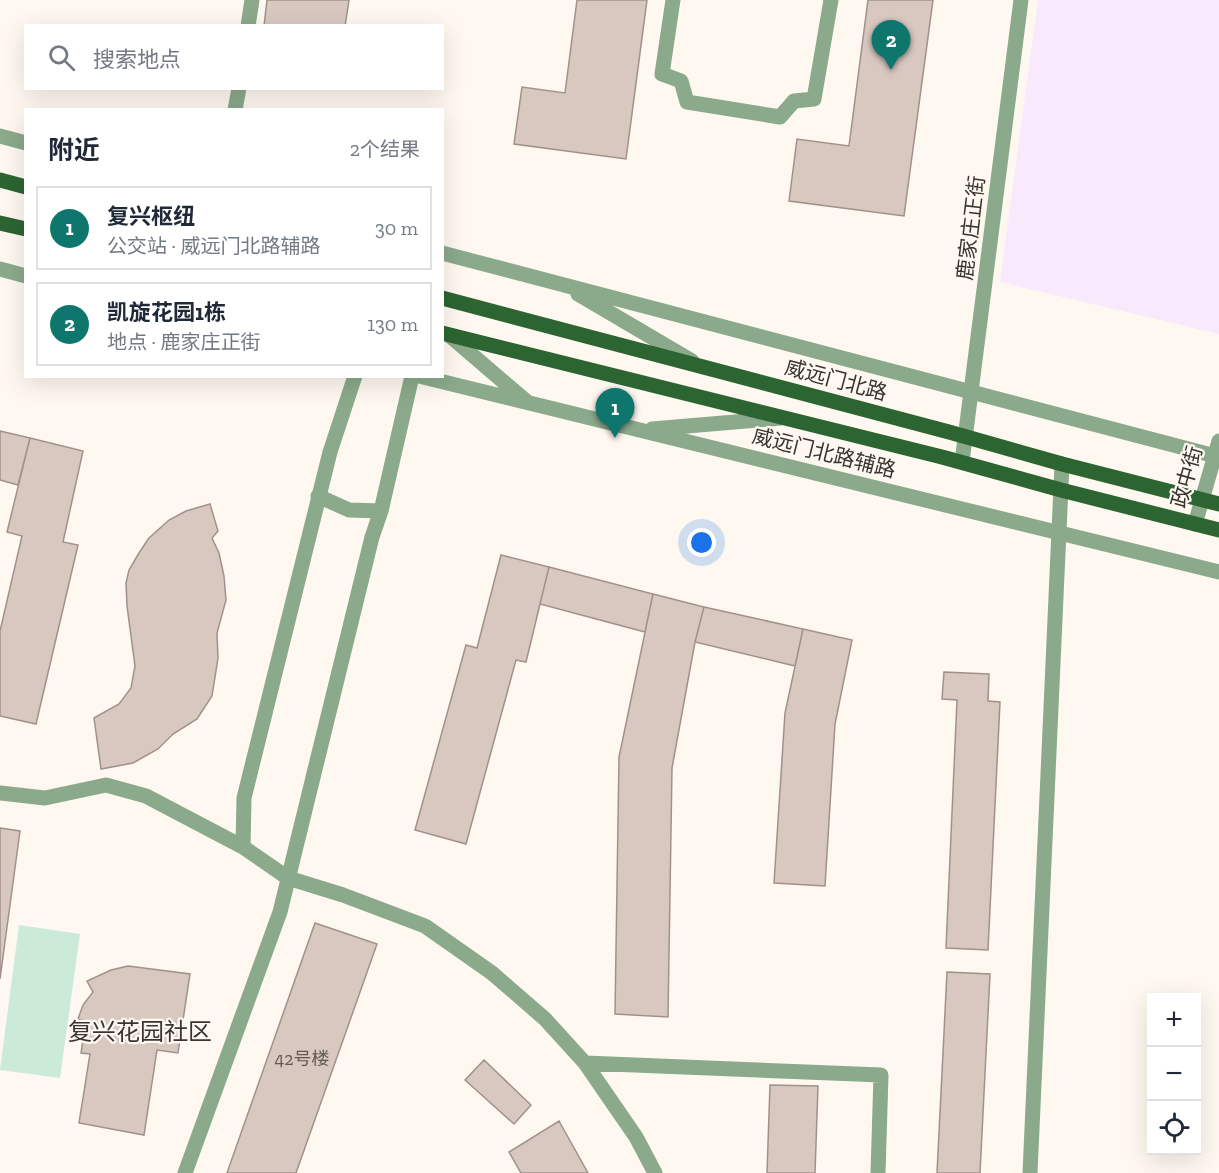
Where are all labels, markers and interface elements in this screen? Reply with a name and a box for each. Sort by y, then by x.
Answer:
pin: 2 [872,20,910,70]
search box [24,24,444,90]
icon: search [45,41,78,74]
text: 搜索地点 [93,46,181,73]
text: 附近 [48,134,100,166]
text: 2个结果 [350,137,420,161]
street label: 鹿家庄正街 [952,174,989,282]
text: 复兴枢纽 [107,203,195,230]
text: 1 [65,216,74,240]
text: 30 m [375,216,418,240]
text: 公交站 · 威远门北路辅路 [107,234,320,258]
text: 凯旋花园1栋 [107,299,226,326]
text: 2 [64,312,75,336]
text: 130 m [367,312,418,336]
text: 地点 · 鹿家庄正街 [107,330,260,354]
street label: 威远门北路 [782,354,890,405]
pin: 1 [596,388,634,438]
street label: 威远门北路辅路 [750,423,898,482]
street label: 政中街 [1166,443,1207,511]
your location [687,528,716,557]
map controls [1147,993,1201,1155]
button: + [1147,993,1201,1047]
district label: 复兴花园社区 [68,1017,212,1046]
button: − [1147,1047,1201,1101]
house number: 42号楼 [275,1048,329,1070]
button: locate [1147,1101,1201,1155]

